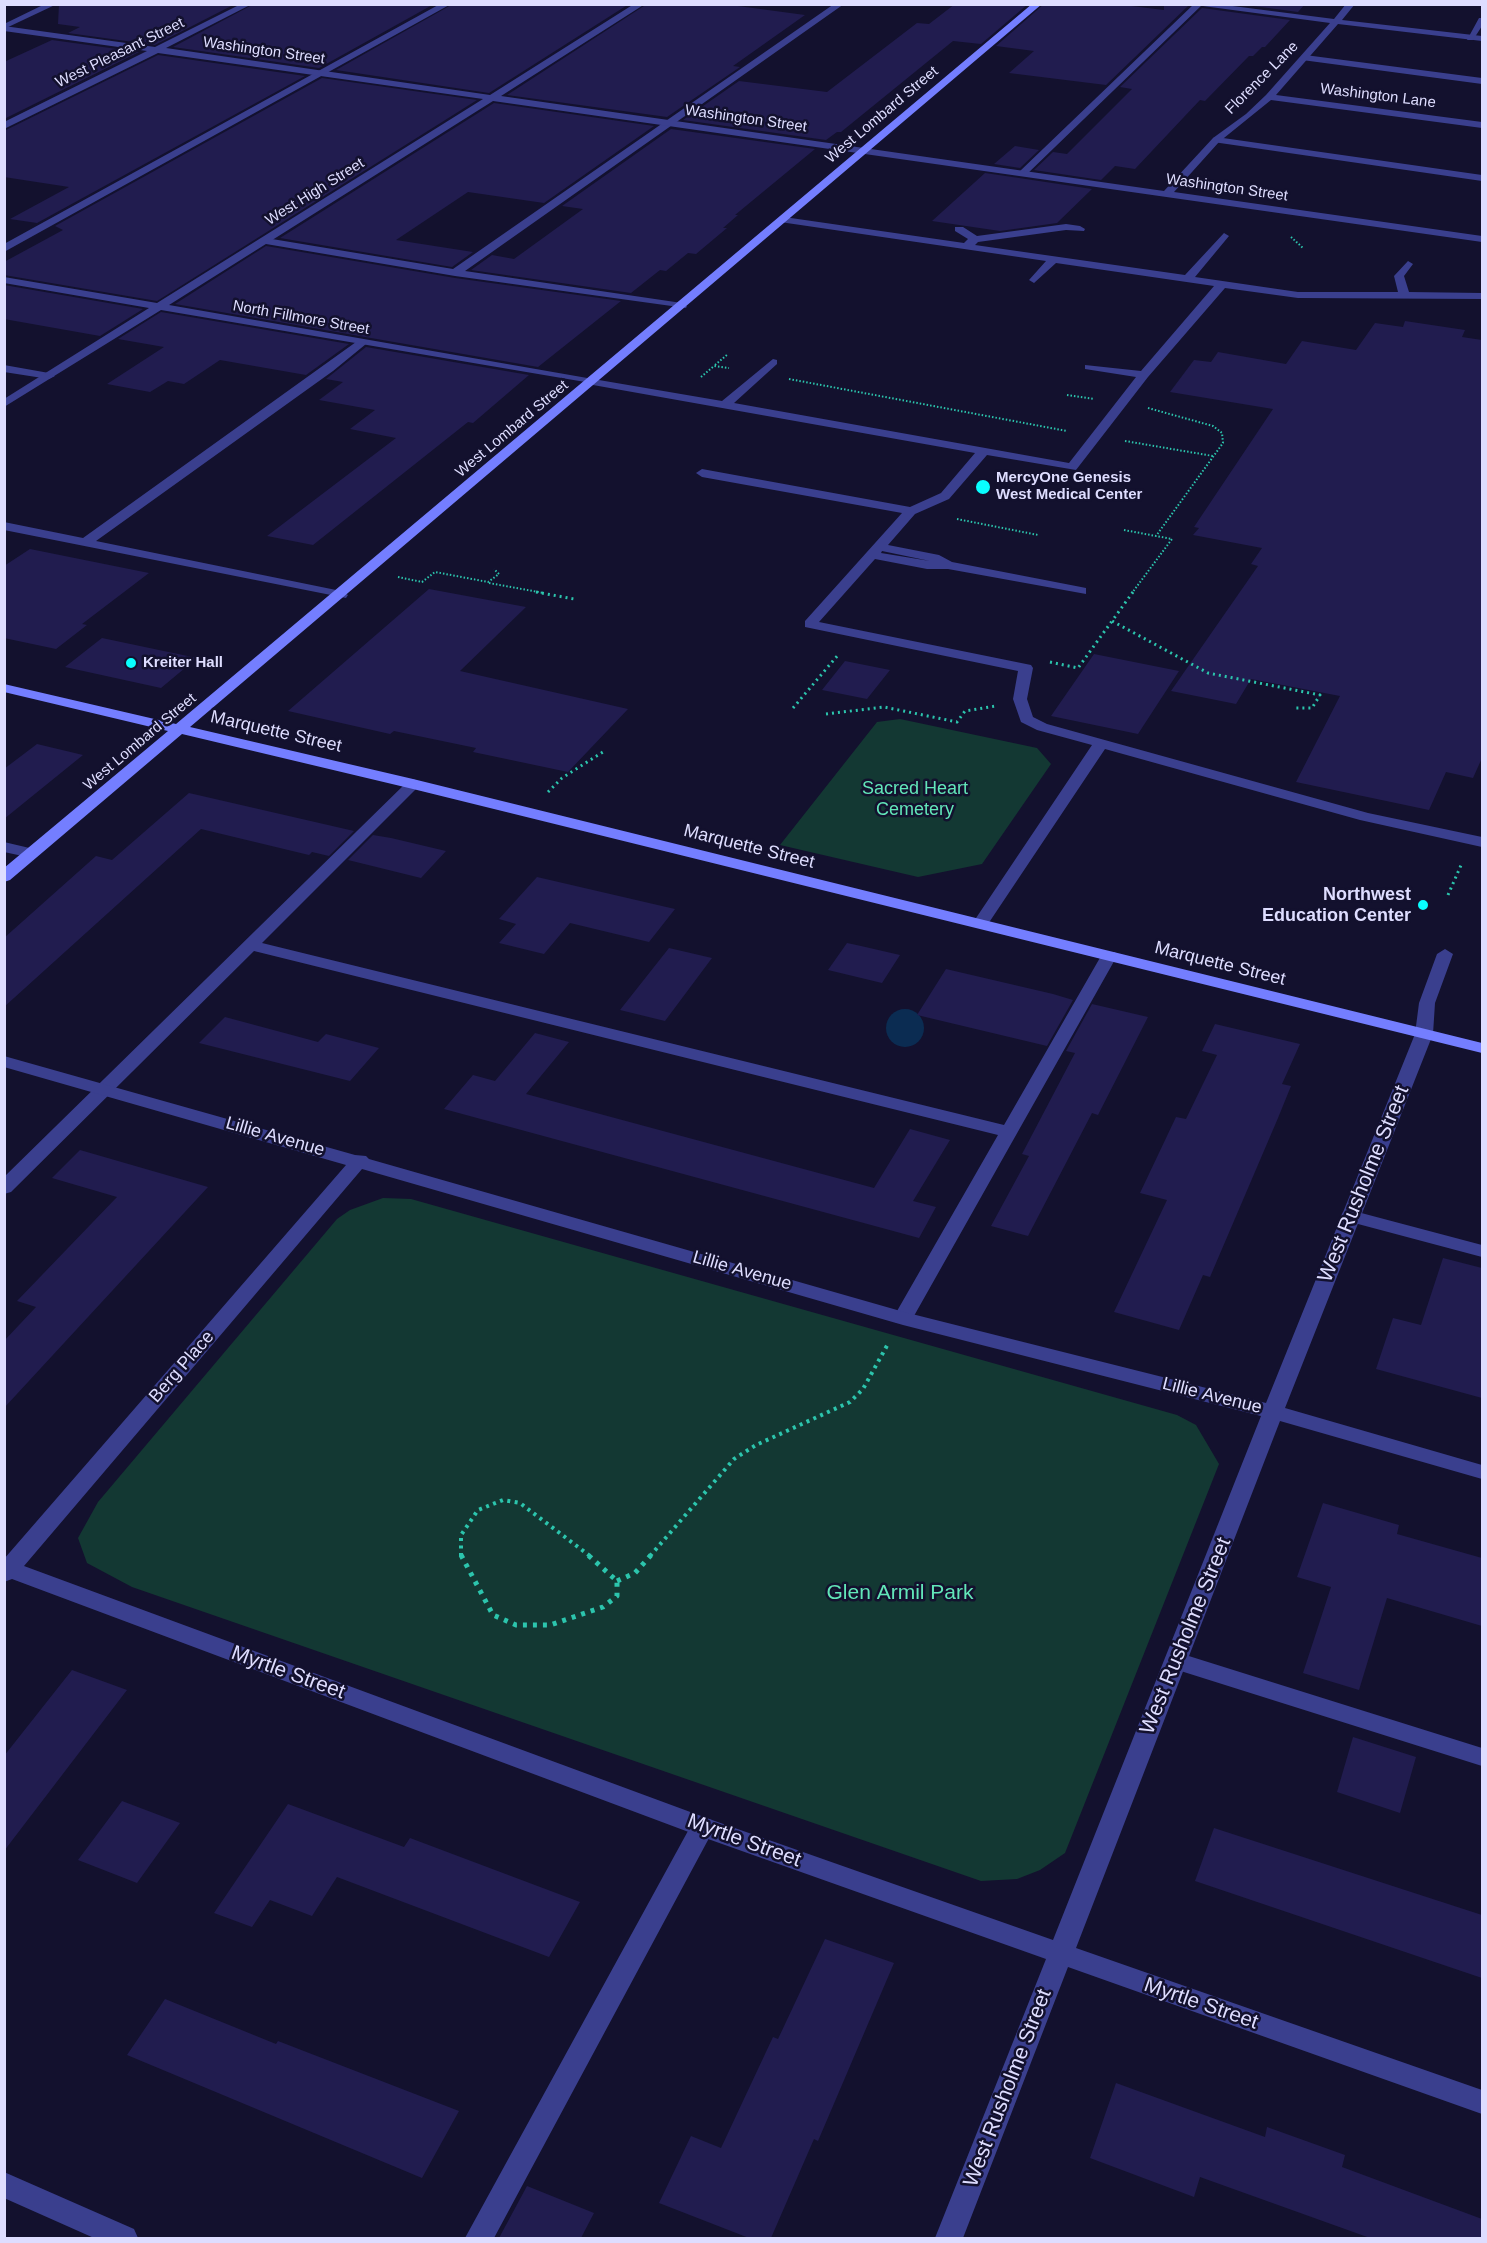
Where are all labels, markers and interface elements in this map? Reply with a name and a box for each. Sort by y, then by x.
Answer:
street label: West Pleasant Street [53,14,187,92]
street label: Washington Street [202,34,326,68]
street label: Florence Lane [1222,38,1302,118]
street label: West Lombard Street [822,63,942,167]
street label: Washington Lane [1319,80,1437,112]
street label: Washington Street [684,102,808,136]
street label: West High Street [262,154,368,230]
street label: Washington Street [1165,171,1289,205]
street label: North Fillmore Street [231,297,371,339]
street label: West Lombard Street [452,377,572,481]
place label: MercyOne Genesis West Medical Center [996,469,1142,504]
marker: MercyOne Genesis West Medical Center [974,478,992,496]
place label: Kreiter Hall [143,654,223,672]
marker: Kreiter Hall [124,656,138,670]
street label: West Lombard Street [80,690,200,794]
street label: Marquette Street [208,706,344,758]
park label: Sacred Heart Cemetery [862,778,968,820]
street label: Marquette Street [681,820,817,874]
place label: Northwest Education Center [1262,884,1411,926]
marker: Northwest Education Center [1416,898,1430,912]
street label: Marquette Street [1152,937,1288,991]
street label: West Rusholme Street [1313,1082,1415,1286]
street label: Lillie Avenue [223,1113,327,1161]
street label: Lillie Avenue [690,1247,794,1295]
street label: Berg Place [145,1327,219,1407]
street label: Lillie Avenue [1160,1373,1264,1419]
street label: West Rusholme Street [1135,1534,1237,1738]
park label: Glen Armil Park [826,1580,974,1606]
street label: Myrtle Street [228,1641,348,1705]
street label: Myrtle Street [684,1809,804,1873]
street label: Myrtle Street [1141,1973,1261,2035]
street label: West Rusholme Street [959,1986,1057,2190]

